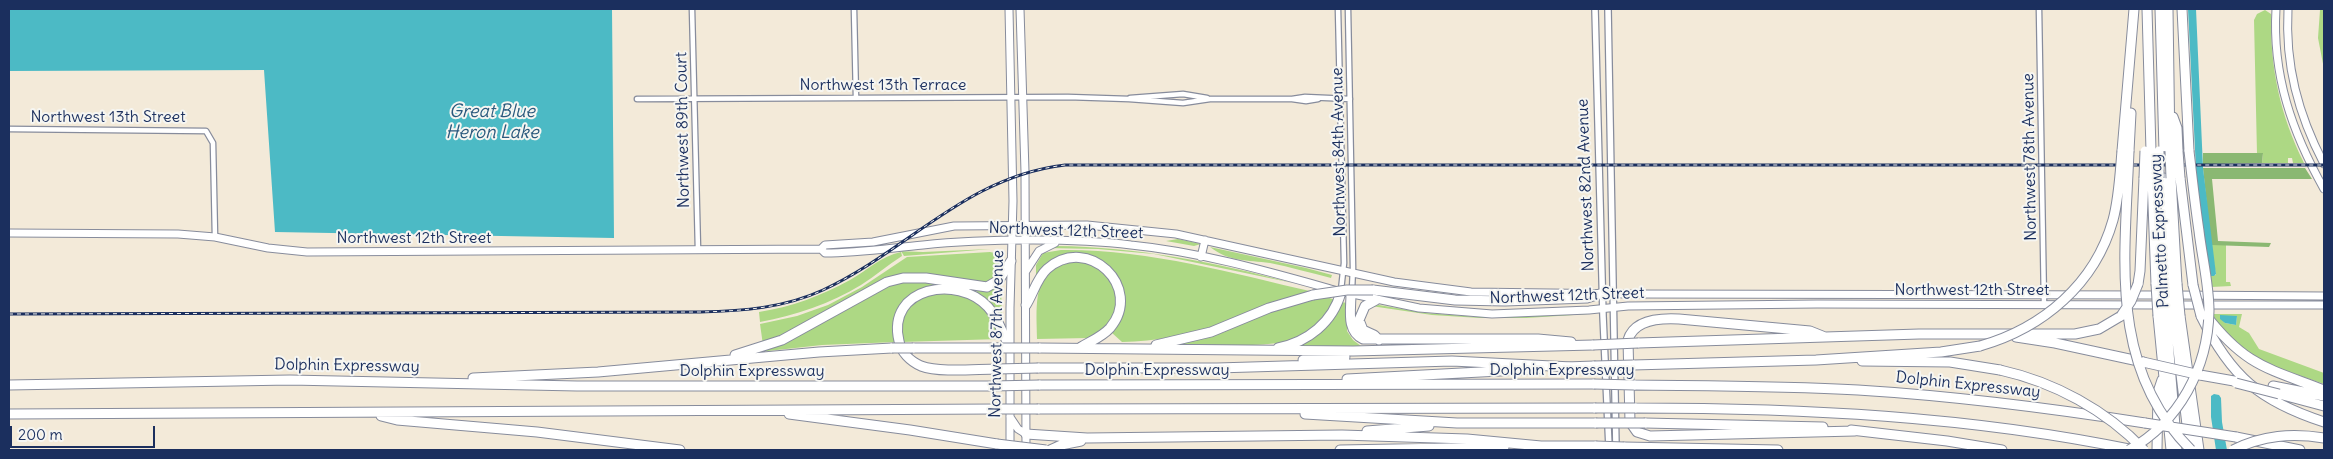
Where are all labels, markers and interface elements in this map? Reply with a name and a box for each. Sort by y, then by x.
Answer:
street label: Northwest 89th Court [672,52,694,208]
street label: Northwest 84th Avenue [1328,67,1350,237]
street label: Northwest 78th Avenue [2019,73,2041,241]
street label: Northwest 13th Terrace [800,75,966,95]
street label: Northwest 82nd Avenue [1573,98,1599,272]
water label: Great Blue Heron Lake [445,101,539,144]
street label: Northwest 13th Street [30,107,186,127]
street label: Palmetto Expressway [2146,153,2174,309]
street label: Northwest 12th Street [988,219,1144,243]
street label: Northwest 12th Street [337,228,491,248]
street label: Northwest 87th Avenue [986,250,1008,418]
street label: Northwest 12th Street [1895,280,2049,300]
street label: Northwest 12th Street [1489,284,1645,308]
street label: Dolphin Expressway [274,355,420,377]
street label: Dolphin Expressway [1084,360,1230,380]
street label: Dolphin Expressway [1489,360,1635,380]
street label: Dolphin Expressway [679,361,825,381]
street label: Dolphin Expressway [1895,368,2041,402]
scale bar [12,416,158,448]
text: 200 m [18,425,63,444]

